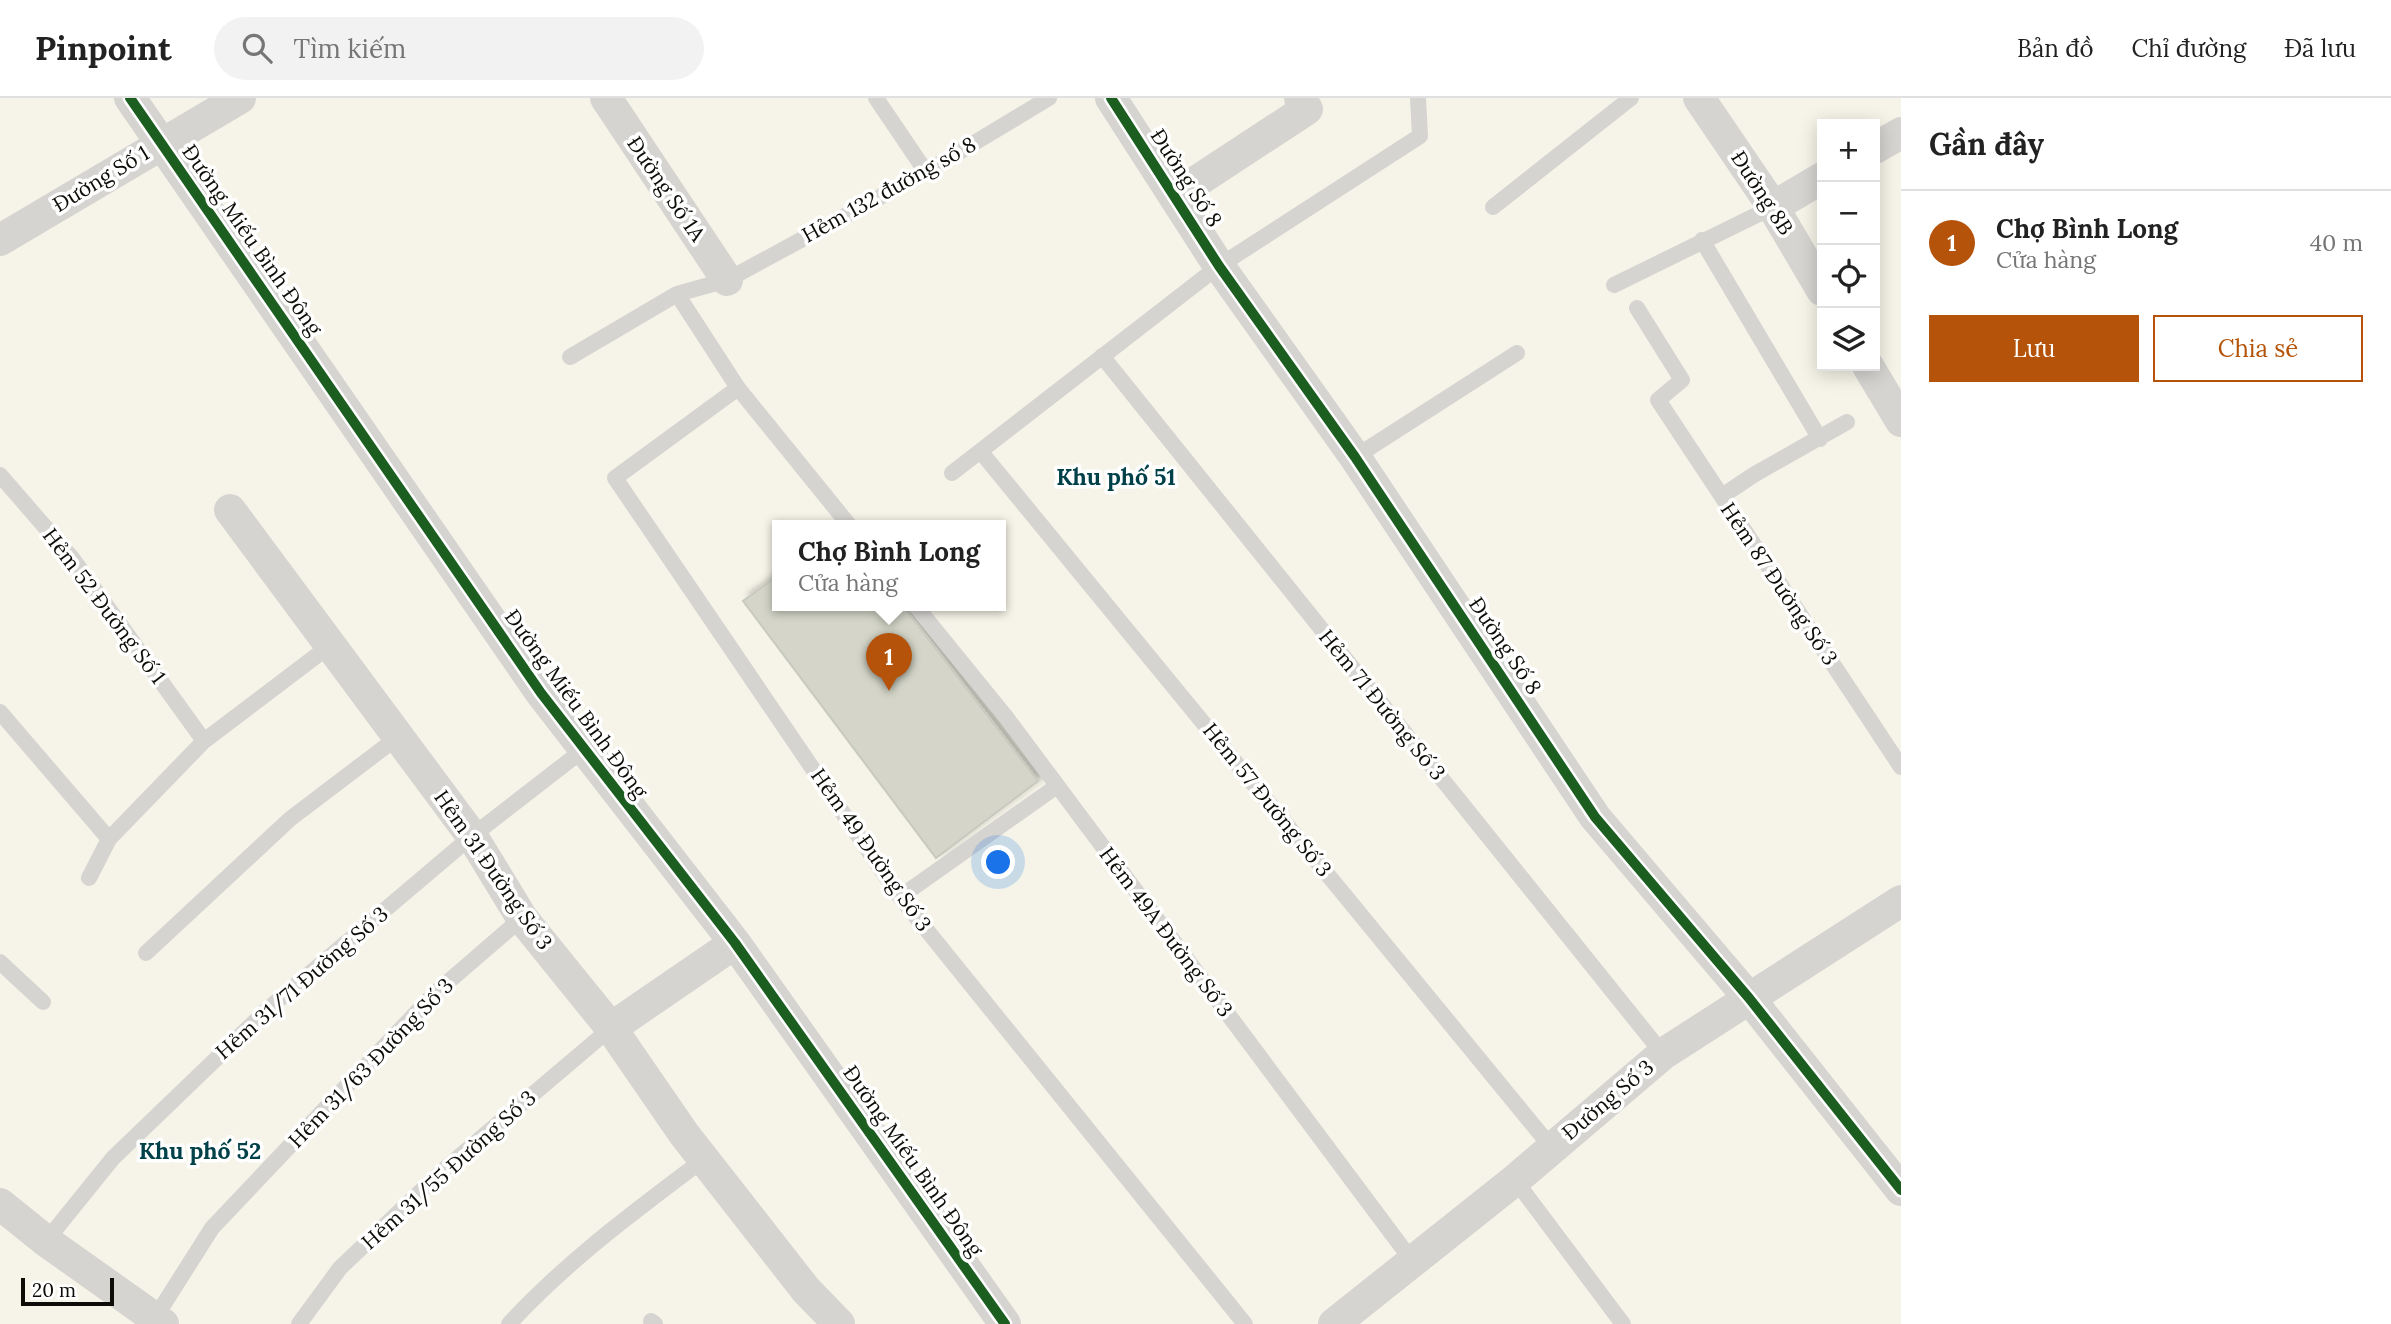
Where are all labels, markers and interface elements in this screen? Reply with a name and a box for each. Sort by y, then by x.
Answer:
search box [214,17,704,80]
text: Pinpoint [35,27,172,69]
icon: search [238,29,276,67]
text: Tìm kiếm [294,32,406,65]
text: Bản đồ [2017,33,2094,64]
text: Chỉ đường [2132,33,2246,64]
text: Đã lưu [2284,33,2356,64]
map controls [1817,119,1880,371]
button: + [1817,119,1880,182]
street label: Đường Số 8 [1145,123,1228,232]
text: Gần đây [1929,125,2044,163]
street label: Đường Số 1A [621,131,712,247]
street label: Hẻm 132 đường số 8 [797,131,980,249]
street label: Đường Số 1 [48,139,154,218]
street label: Đường Miếu Bình Đông [176,139,329,341]
street label: Đường 8B [1725,145,1800,240]
button: − [1817,182,1880,245]
text: Chợ Bình Long [1996,212,2178,245]
text: 1 [1947,228,1957,257]
text: 40 m [2310,228,2363,257]
button: locate [1817,245,1880,308]
text: Cửa hàng [1996,245,2096,274]
button: layers [1817,308,1880,371]
button: Lưu [1929,315,2139,382]
button: Chia sẻ [2153,315,2363,382]
district label: Khu phố 51 [1056,462,1176,491]
street label: Hẻm 87 Đường Số 3 [1715,497,1844,670]
popup [772,520,1006,611]
street label: Hẻm 52 Đường Số 1 [37,522,172,689]
text: Chợ Bình Long [798,535,980,568]
text: Cửa hàng [798,568,898,597]
street label: Đường Số 8 [1463,592,1548,700]
street label: Đường Miếu Bình Đông [499,604,654,804]
street label: Hẻm 71 Đường Số 3 [1313,624,1452,786]
pin: 1 [866,633,912,691]
street label: Hẻm 57 Đường Số 3 [1197,717,1338,882]
street label: Hẻm 49 Đường Số 3 [805,763,938,936]
street label: Hẻm 31 Đường Số 3 [428,785,559,955]
street label: Hẻm 49A Đường Số 3 [1094,841,1239,1022]
your location [981,845,1015,879]
street label: Hẻm 31/71 Đường Số 3 [210,900,394,1065]
street label: Hẻm 31/63 Đường Số 3 [282,972,459,1153]
street label: Đường Số 3 [1556,1053,1659,1146]
street label: Đường Miếu Bình Đông [837,1060,990,1262]
street label: Hẻm 31/55 Đường Số 3 [356,1084,542,1255]
district label: Khu phố 52 [139,1136,261,1165]
scale bar [21,1275,114,1307]
text: 20 m [32,1278,76,1302]

